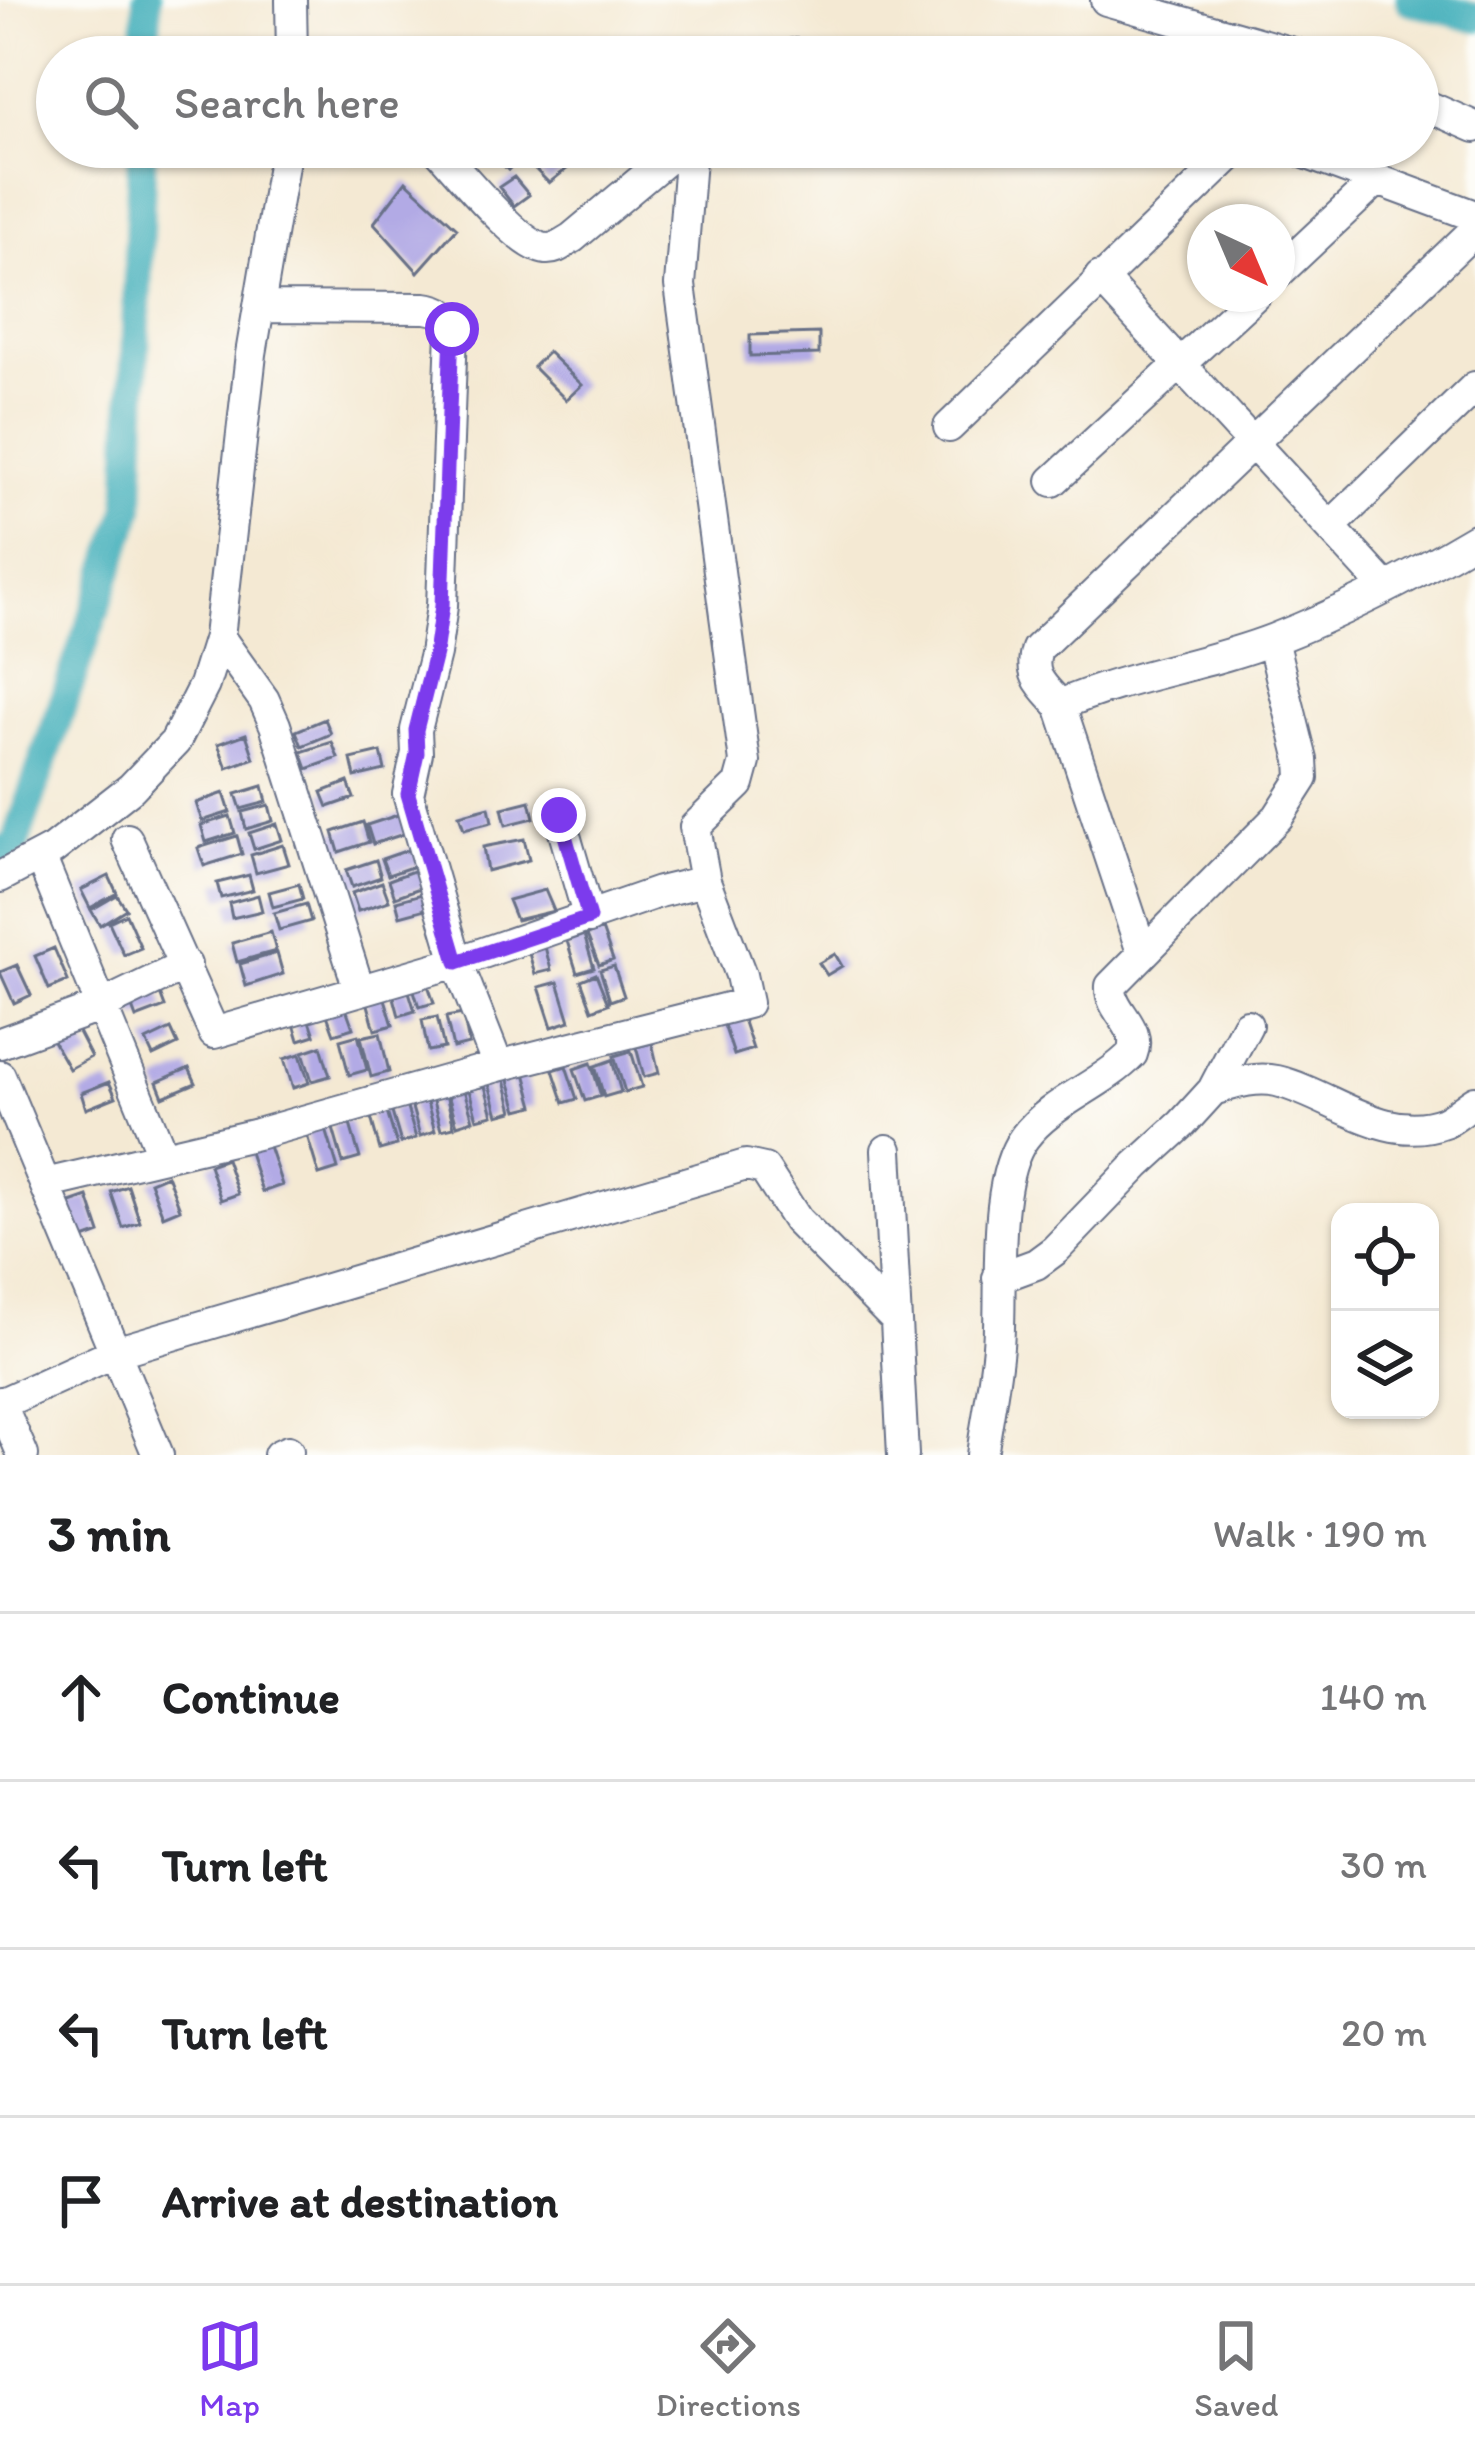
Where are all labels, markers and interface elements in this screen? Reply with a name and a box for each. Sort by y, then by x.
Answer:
search box [36,36,1439,168]
icon: search [78,69,144,135]
text: Search here [174,75,400,129]
north arrow [1187,204,1295,312]
route start [425,302,479,356]
route end [532,788,586,842]
map controls [1331,1203,1439,1419]
button: locate [1331,1203,1439,1311]
button: layers [1331,1311,1439,1419]
text: 3 min [48,1503,170,1564]
text: Walk · 190 m [1213,1510,1427,1557]
icon: ahead [48,1664,114,1730]
text: Continue [162,1670,340,1724]
text: 140 m [1320,1673,1427,1720]
icon: left [48,1832,114,1898]
text: Turn left [162,1838,328,1892]
text: 30 m [1340,1841,1427,1888]
icon: left [48,2000,114,2066]
text: Turn left [162,2006,328,2060]
text: 20 m [1341,2009,1427,2056]
icon: arrive [48,2168,114,2234]
text: Arrive at destination [162,2174,558,2228]
tab: Map [197,2313,263,2424]
tab: Directions [656,2313,801,2424]
tab: Saved [1194,2313,1278,2424]

